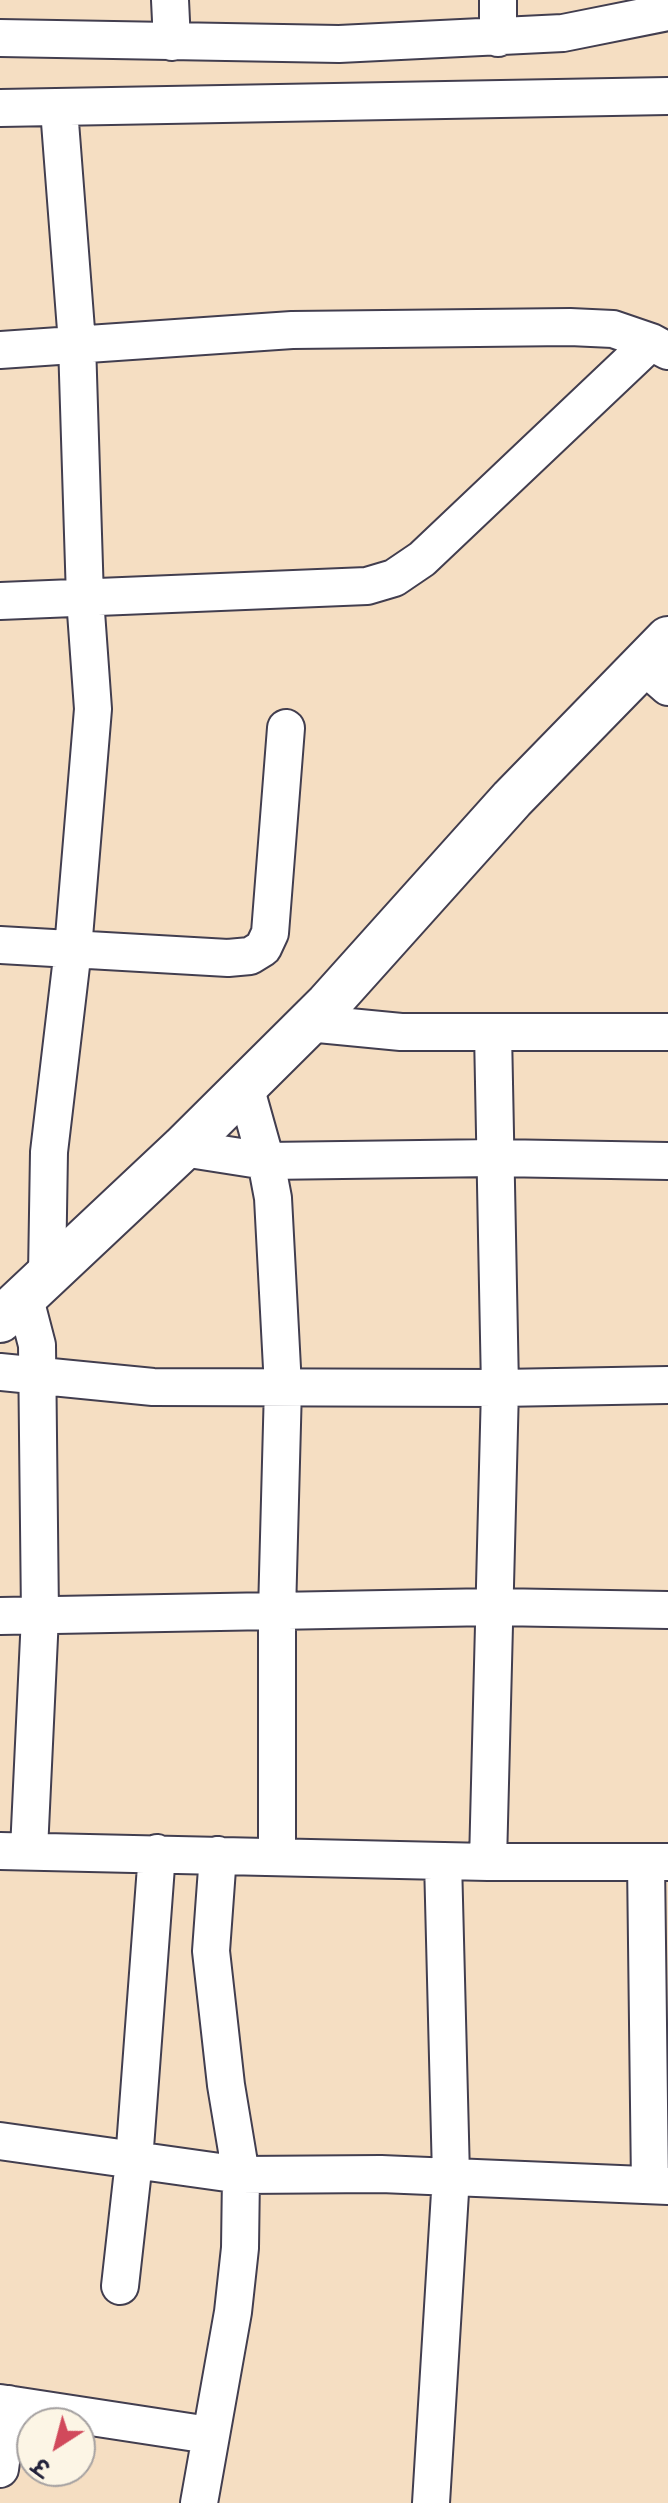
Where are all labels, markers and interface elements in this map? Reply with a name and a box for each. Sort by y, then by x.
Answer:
north arrow [16,2407,96,2487]
text: उ [28,2448,58,2482]

